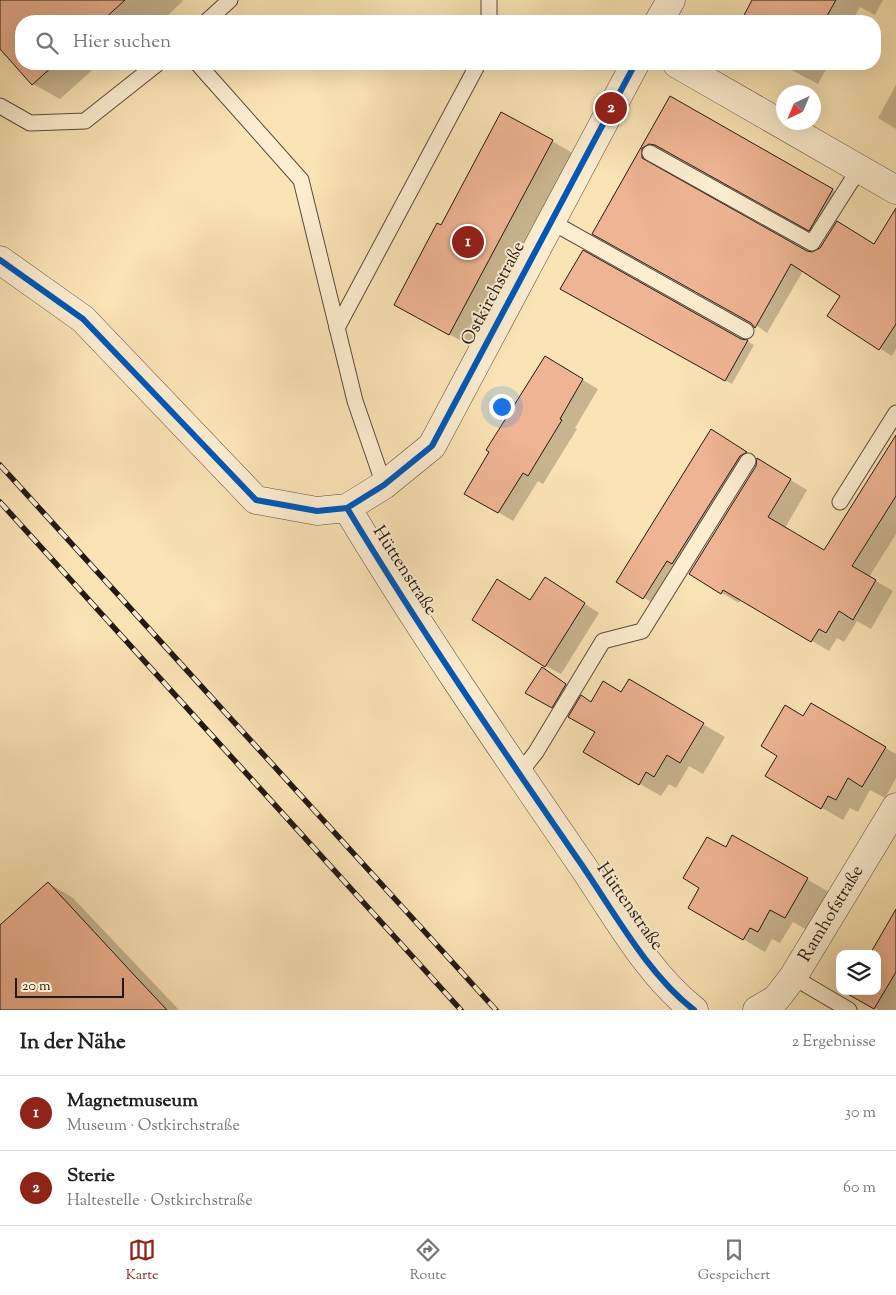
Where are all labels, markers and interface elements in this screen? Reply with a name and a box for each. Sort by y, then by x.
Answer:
search box [15,15,881,70]
icon: search [33,29,61,57]
text: Hier suchen [73,29,171,56]
north arrow [776,85,821,130]
pin: 2 [595,89,627,127]
pin: 1 [452,223,484,261]
street label: Ostkirchstraße [456,237,532,351]
your location [489,394,515,420]
street label: Hüttenstraße [365,521,443,621]
street label: Hüttenstraße [589,858,669,956]
street label: Ramhofstraße [793,861,871,967]
map controls [836,950,881,995]
button: layers [836,950,881,995]
scale bar [15,975,124,998]
text: 20 m [22,977,51,997]
text: In der Nähe [20,1028,126,1058]
text: 2 Ergebnisse [792,1031,876,1054]
text: Magnetmuseum [67,1088,198,1115]
text: 1 [33,1102,39,1125]
text: 30 m [845,1102,876,1125]
text: Museum · Ostkirchstraße [67,1115,240,1138]
text: Sterie [67,1163,115,1190]
text: 2 [32,1177,40,1200]
text: 60 m [843,1177,876,1200]
text: Haltestelle · Ostkirchstraße [67,1190,253,1213]
tab: Karte [126,1236,159,1286]
tab: Route [410,1236,447,1286]
tab: Gespeichert [698,1236,770,1286]

